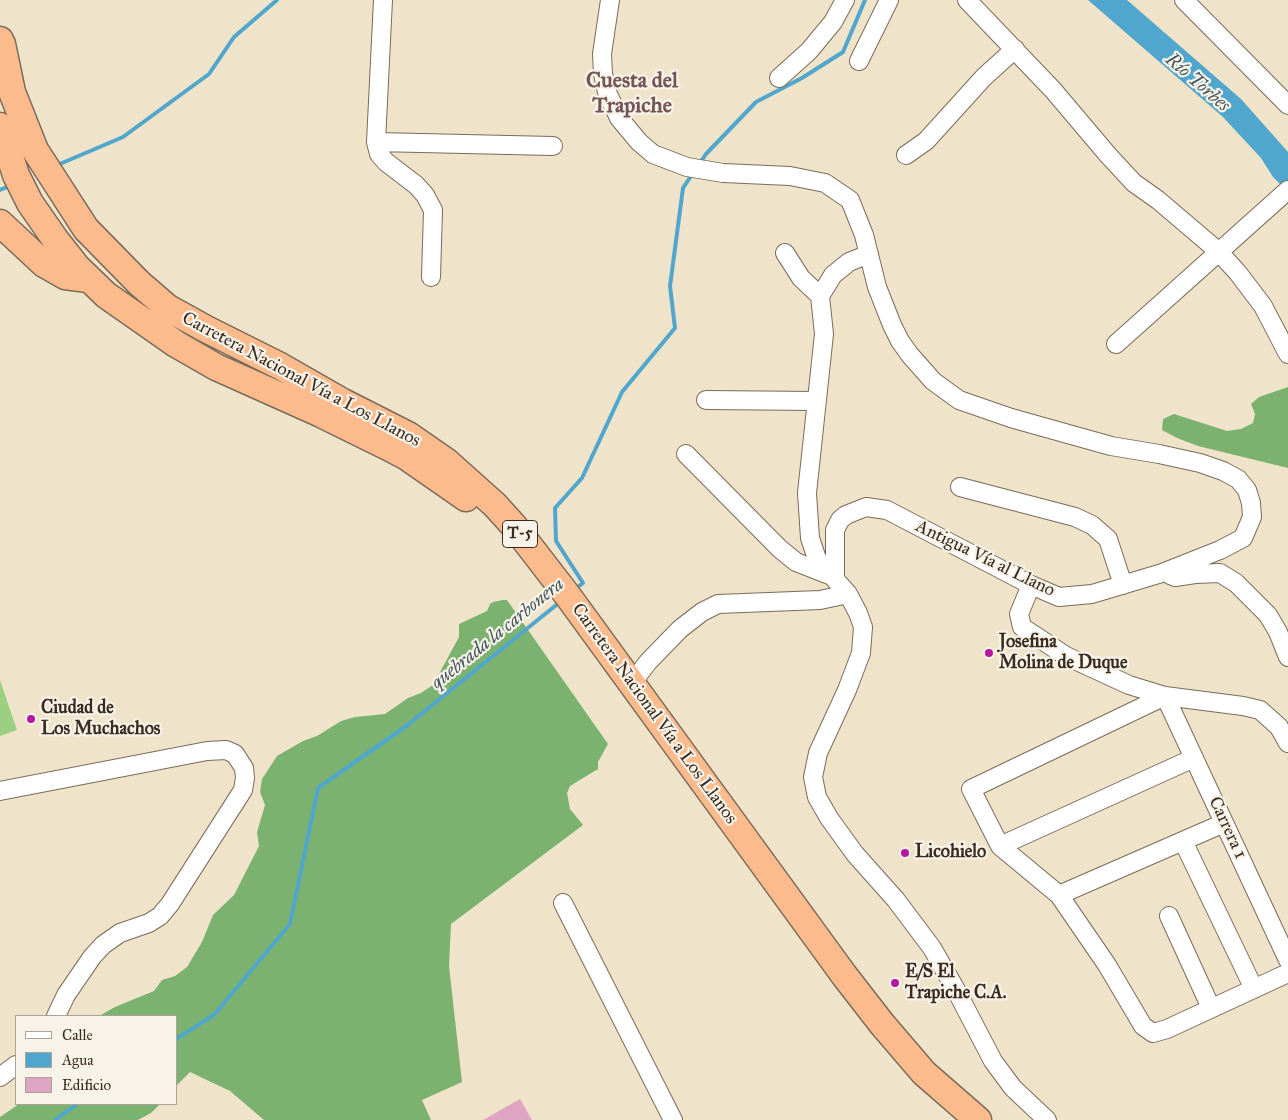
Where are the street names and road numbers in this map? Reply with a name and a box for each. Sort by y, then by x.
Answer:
street label: Carretera Nacional Vía a Los Llanos [178,308,424,452]
street label: Antigua Vía al Llano [912,516,1058,602]
road number: T-5 [502,520,538,548]
street label: Carretera Nacional Vía a Los Llanos [567,600,741,828]
street label: Carrera 1 [1203,793,1251,863]

